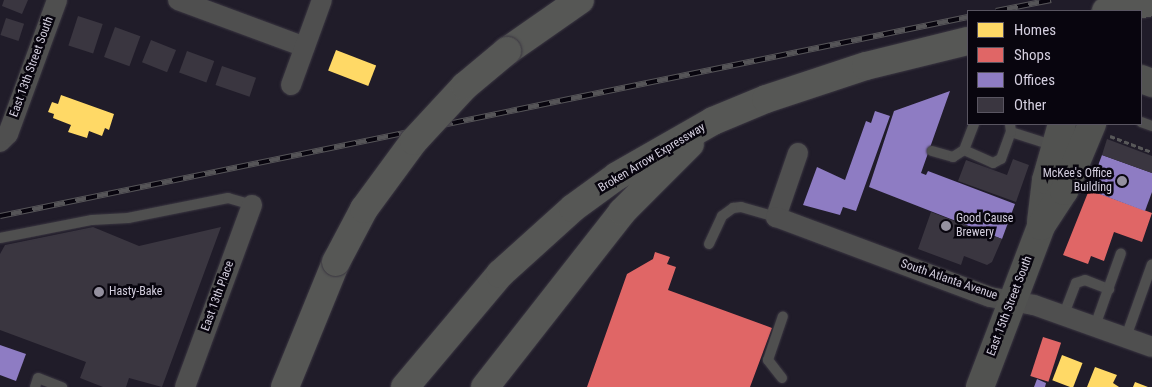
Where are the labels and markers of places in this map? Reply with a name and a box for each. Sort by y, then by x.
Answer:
place label: McKee's Office Building [1043,167,1112,195]
marker: McKee's Office Building [1116,175,1128,187]
place label: Good Cause Brewery [956,212,1013,240]
marker: Good Cause Brewery [940,220,952,232]
place label: Hasty-Bake [109,285,162,299]
marker: Hasty-Bake [93,286,105,298]

